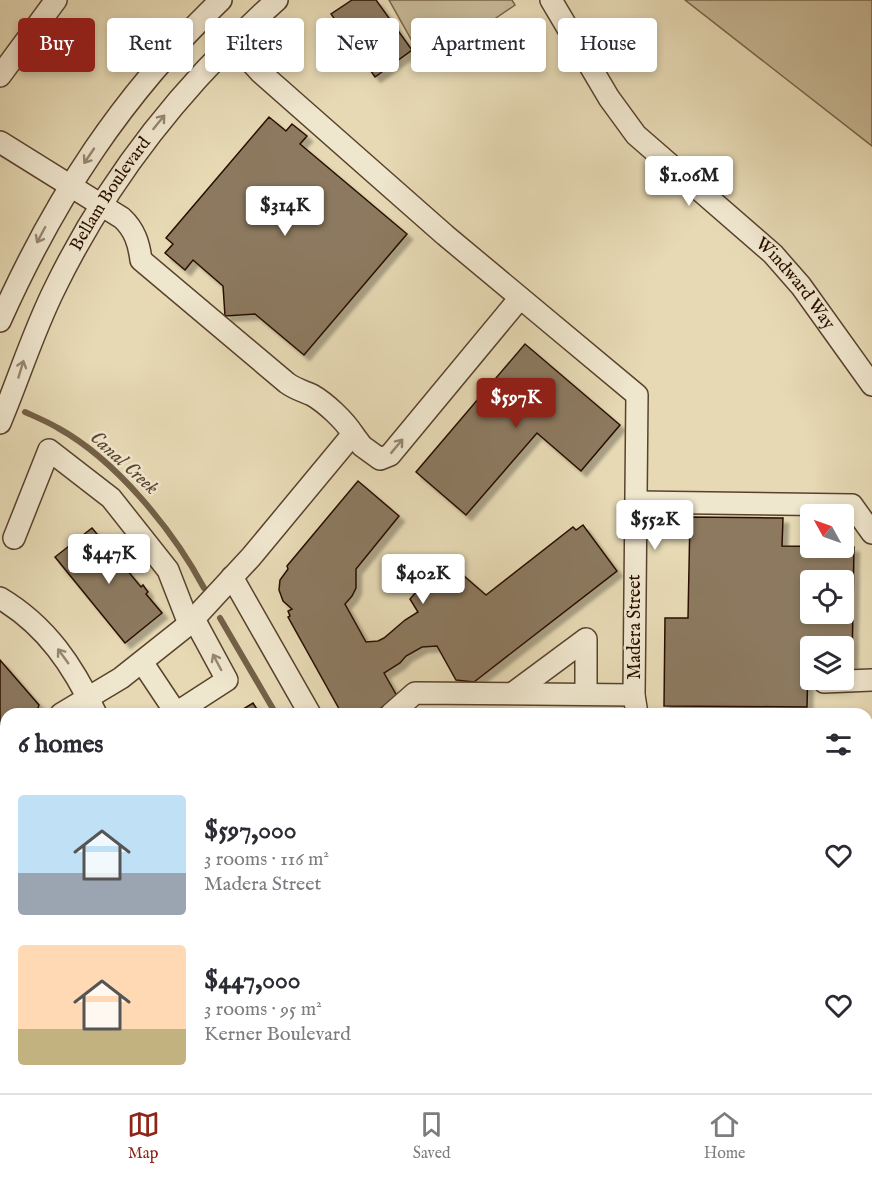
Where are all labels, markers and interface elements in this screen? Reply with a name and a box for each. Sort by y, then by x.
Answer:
chip: Buy [18,18,95,72]
chip: Rent [107,18,193,72]
chip: Filters [205,18,304,72]
chip: New [316,18,399,72]
chip: Apartment [411,18,546,72]
chip: House [558,18,657,72]
one-way arrow [153,114,166,130]
street label: Bellam Boulevard [65,132,156,255]
one-way arrow [83,148,95,164]
pin: $1.06M [640,156,738,207]
text: $1.06M [659,163,719,188]
pin: $314K [243,186,327,237]
text: $314K [260,193,310,218]
one-way arrow [35,226,46,244]
street label: Windward Way [751,232,840,334]
one-way arrow [16,360,27,379]
pin: $597K [474,378,558,429]
text: $597K [491,385,541,410]
water label: Canal Creek [85,426,163,500]
one-way arrow [390,439,404,454]
pin: $552K [613,500,697,551]
north arrow [800,504,854,558]
map controls [800,504,854,690]
text: $552K [630,507,680,532]
pin: $447K [67,534,151,585]
text: $447K [82,541,136,566]
pin: $402K [381,554,465,605]
text: $402K [396,561,450,586]
button: locate [800,570,854,624]
street label: Madera Street [624,574,647,680]
button: layers [800,636,854,690]
one-way arrow [57,648,70,664]
one-way arrow [211,653,222,671]
text: 6 homes [18,728,103,761]
icon: filters [822,728,855,761]
text: $597,000 [204,814,297,847]
icon: home [66,819,138,891]
icon: heart [822,839,855,872]
text: 3 rooms · 116 m² [204,847,329,872]
text: Madera Street [204,872,321,897]
text: $447,000 [204,964,300,997]
icon: home [66,969,138,1041]
icon: heart [822,989,855,1022]
text: 3 rooms · 95 m² [204,997,322,1022]
text: Kerner Boulevard [204,1022,351,1047]
tab: Map [127,1108,160,1164]
tab: Saved [413,1108,451,1164]
tab: Home [704,1108,745,1164]

